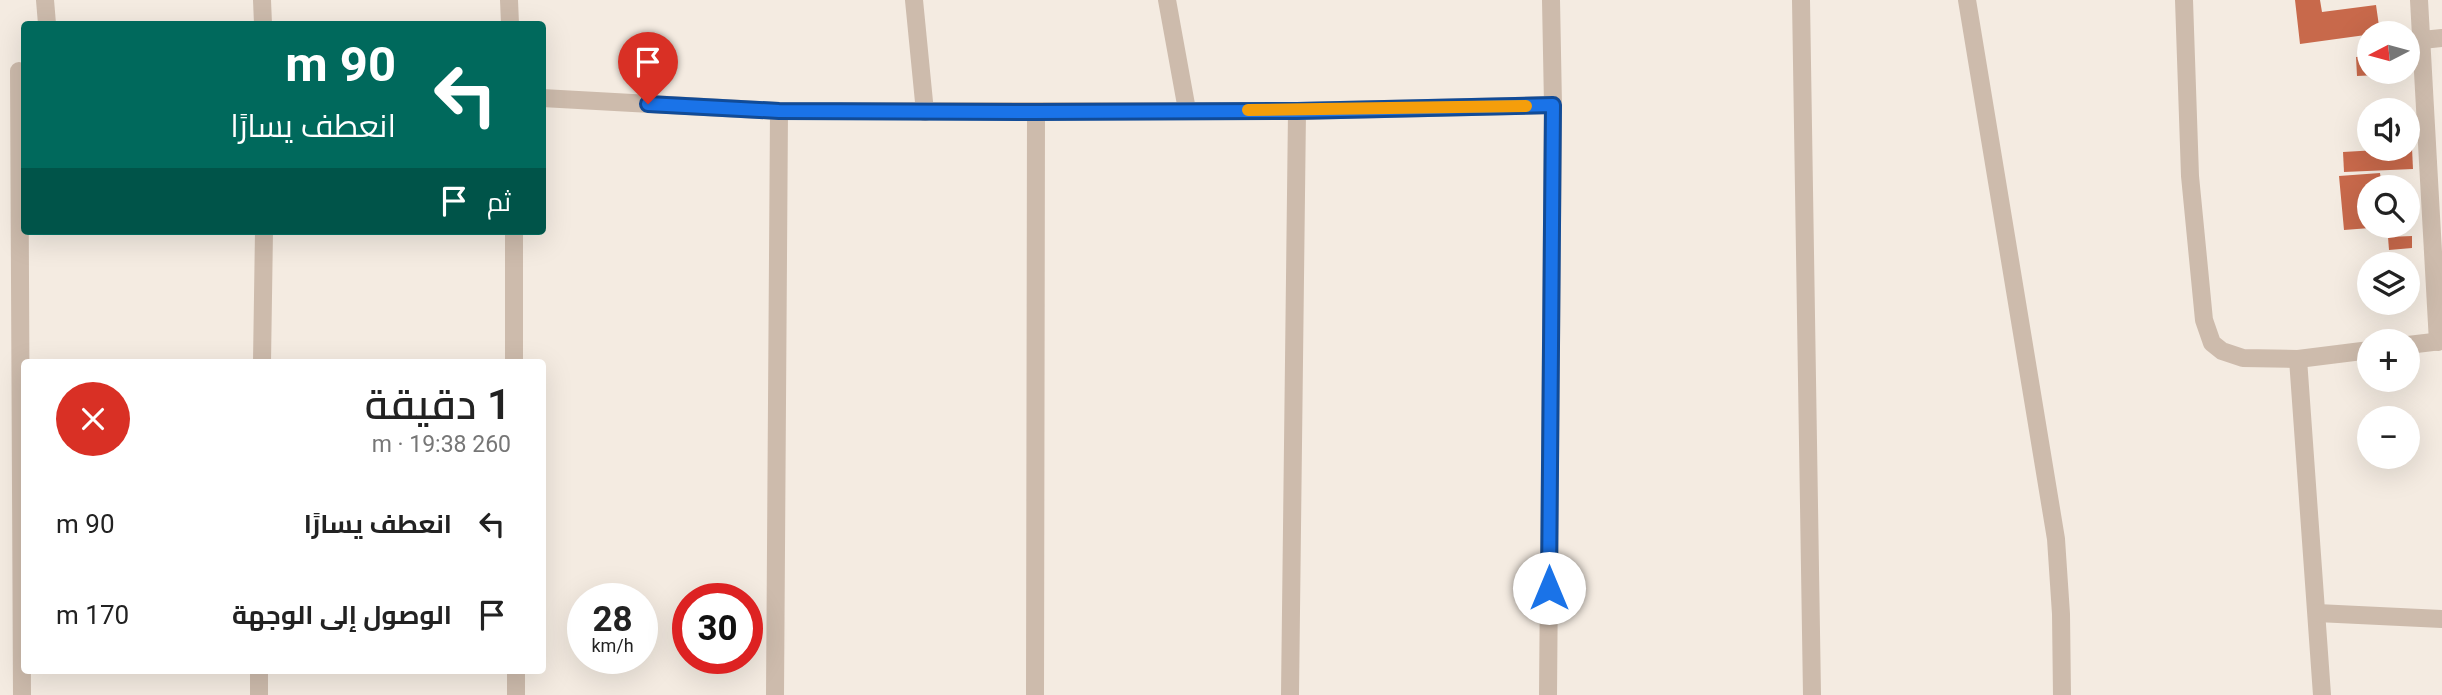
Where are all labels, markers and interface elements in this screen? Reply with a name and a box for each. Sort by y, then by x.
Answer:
north arrow [2357,21,2420,84]
map controls [2357,21,2420,469]
pin [618,32,678,104]
text: 90 m [285,36,396,93]
icon: arrive [629,43,667,81]
icon: left [420,49,511,140]
button: sound [2357,98,2420,161]
text: انعطف يسارًا [230,107,396,145]
button: search [2357,175,2420,238]
icon: arrive [435,182,473,220]
text: ثم [487,187,511,217]
button: layers [2357,252,2420,315]
button: + [2357,329,2420,392]
text: 1 دقيقة [365,380,511,429]
button: close [56,382,130,456]
button: − [2357,406,2420,469]
text: 260 m · 19:38 [372,431,511,458]
icon: left [473,505,511,543]
text: 90 m [56,509,115,539]
text: انعطف يسارًا [304,509,452,539]
position arrow [1512,551,1586,625]
speed limit sign: 30 [672,583,763,674]
icon: arrive [473,596,511,634]
text: 28 [592,599,633,640]
text: 170 m [56,600,129,630]
text: الوصول إلى الوجهة [232,600,452,630]
text: km/h [591,635,634,656]

